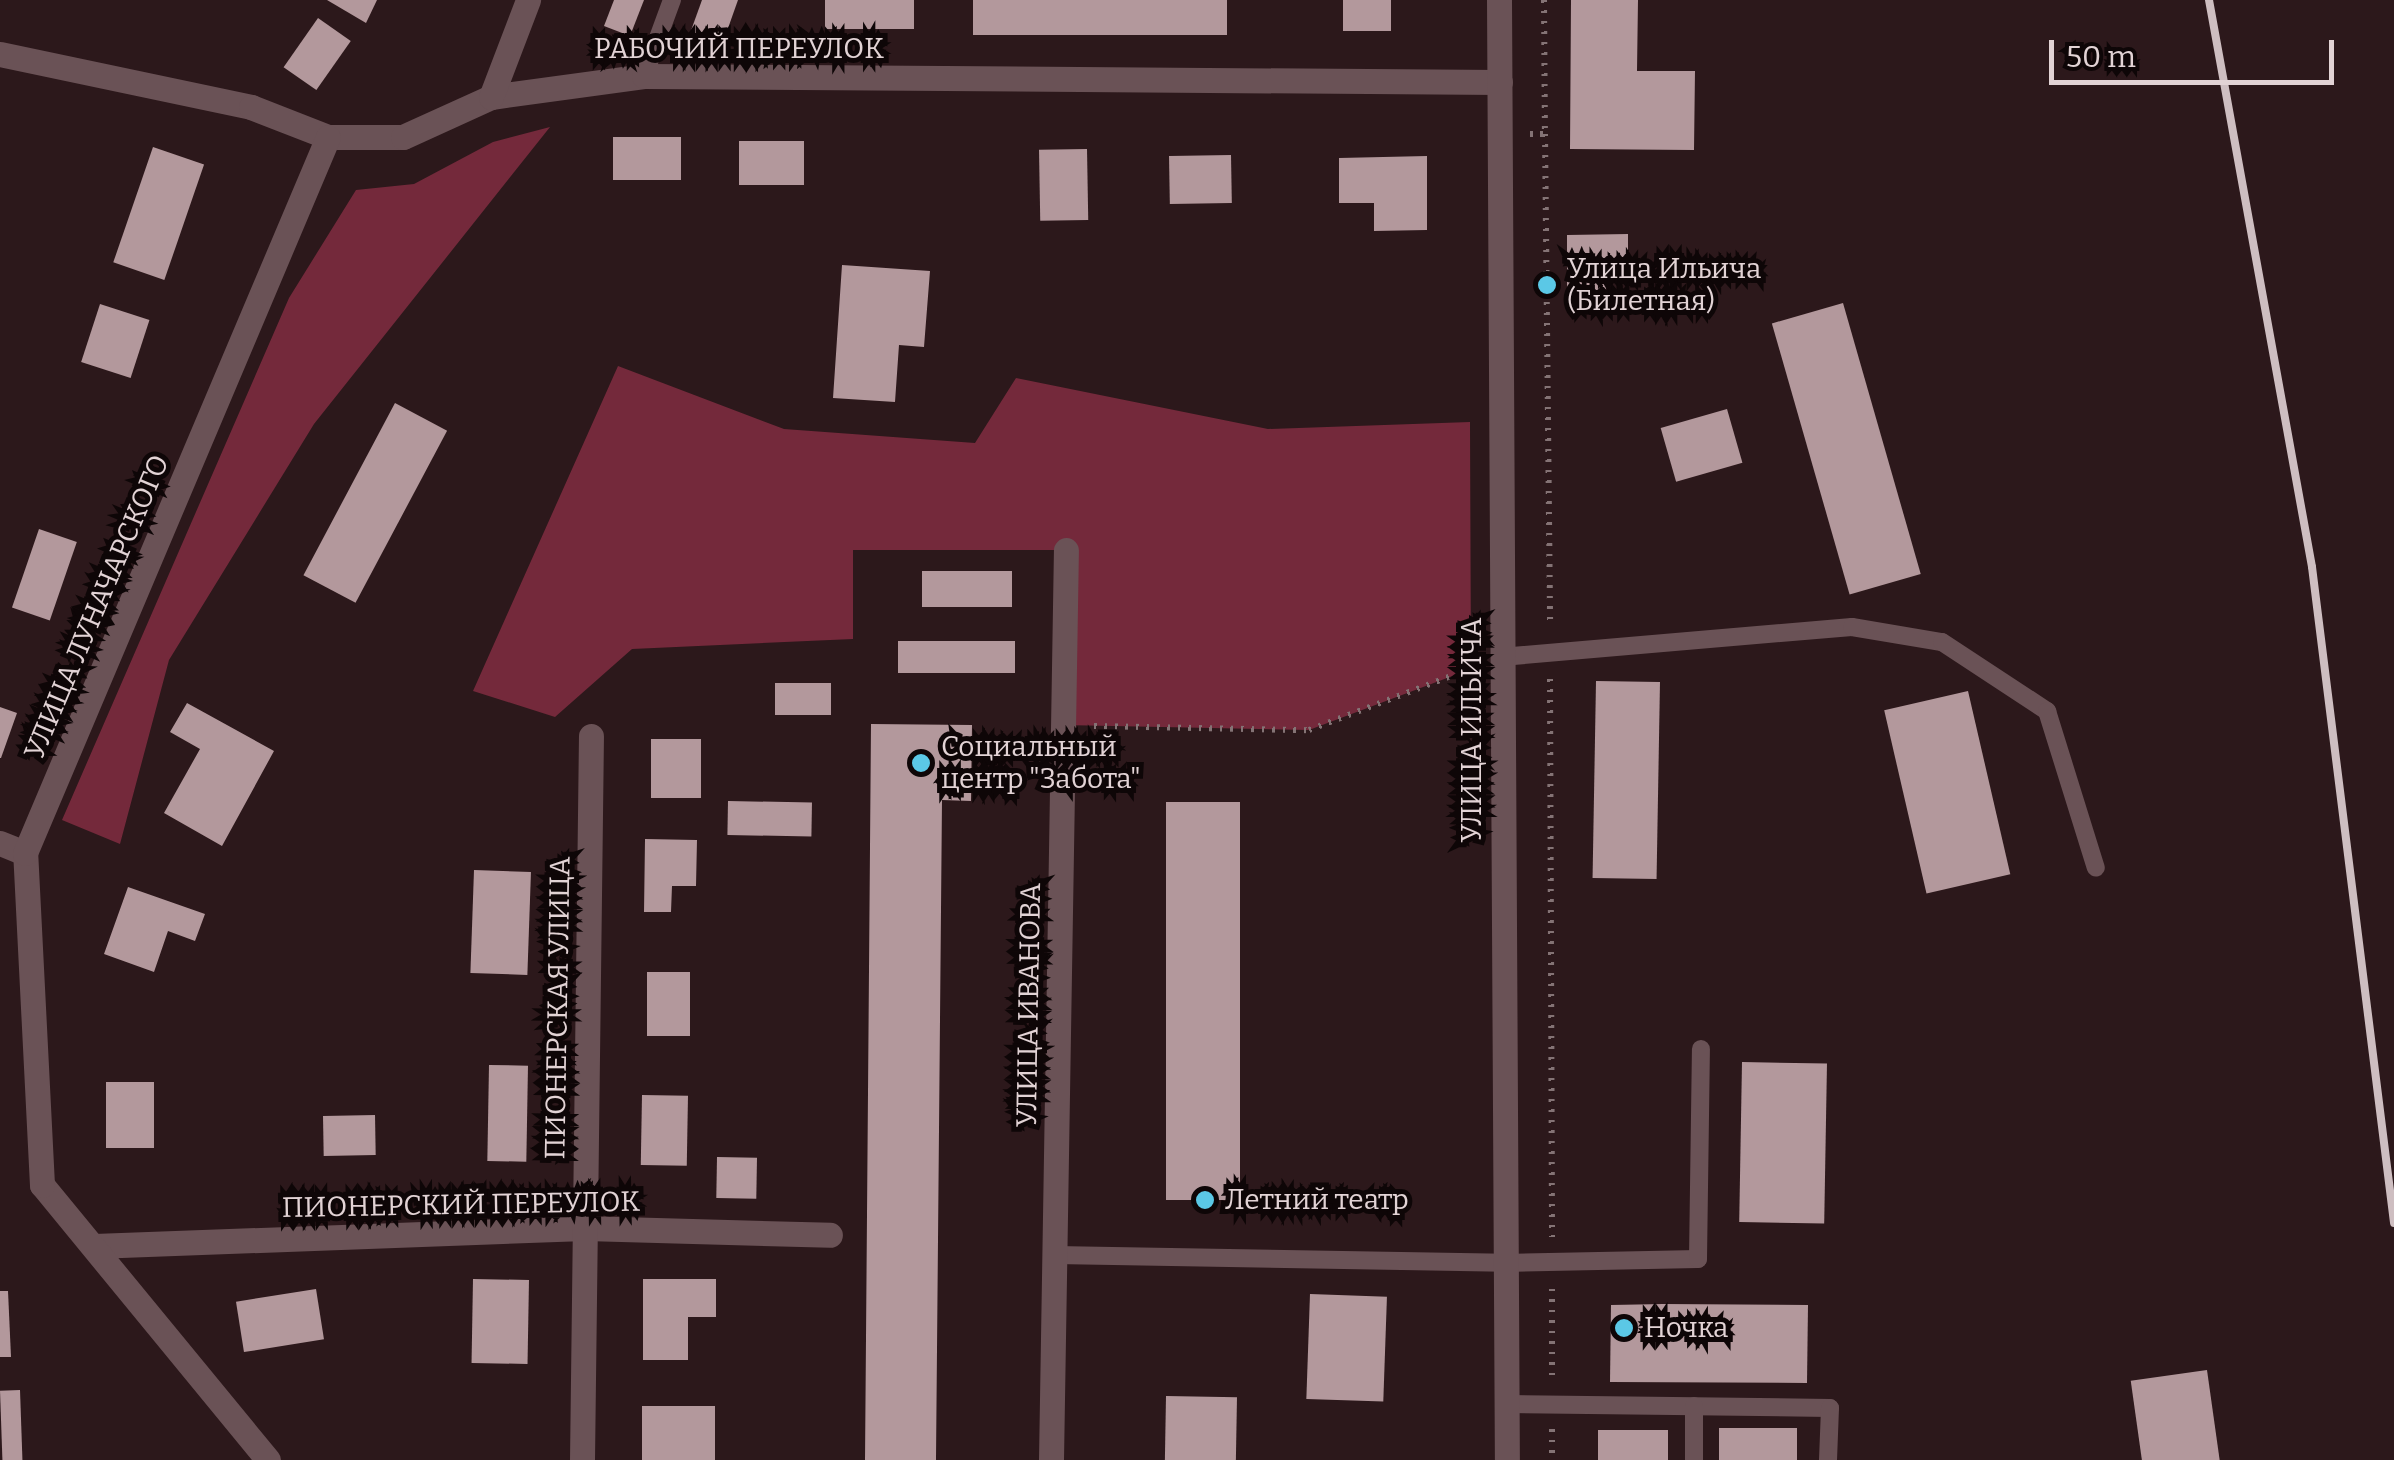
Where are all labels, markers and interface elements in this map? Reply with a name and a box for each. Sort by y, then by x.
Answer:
scale bar [2054,20,2339,82]
street label: РАБОЧИЙ ПЕРЕУЛОК [594,32,884,66]
text: 50 m [2066,39,2136,75]
place label: Улица Ильича (Билетная) [1567,252,1761,318]
marker: Улица Ильича (Билетная) [1536,274,1558,296]
street label: УЛИЦА ЛУНАЧАРСКОГО [18,450,176,764]
street label: УЛИЦА ИЛЬИЧА [1455,618,1489,842]
place label: Социальный центр "Забота" [941,730,1141,796]
marker: Социальный центр "Забота" [910,752,932,774]
street label: ПИОНЕРСКАЯ УЛИЦА [539,856,577,1160]
street label: УЛИЦА ИВАНОВА [1010,883,1048,1127]
place label: Летний театр [1225,1183,1409,1217]
street label: ПИОНЕРСКИЙ ПЕРЕУЛОК [282,1185,640,1225]
marker: Летний театр [1194,1189,1216,1211]
place label: Ночка [1644,1311,1728,1345]
marker: Ночка [1613,1317,1635,1339]

